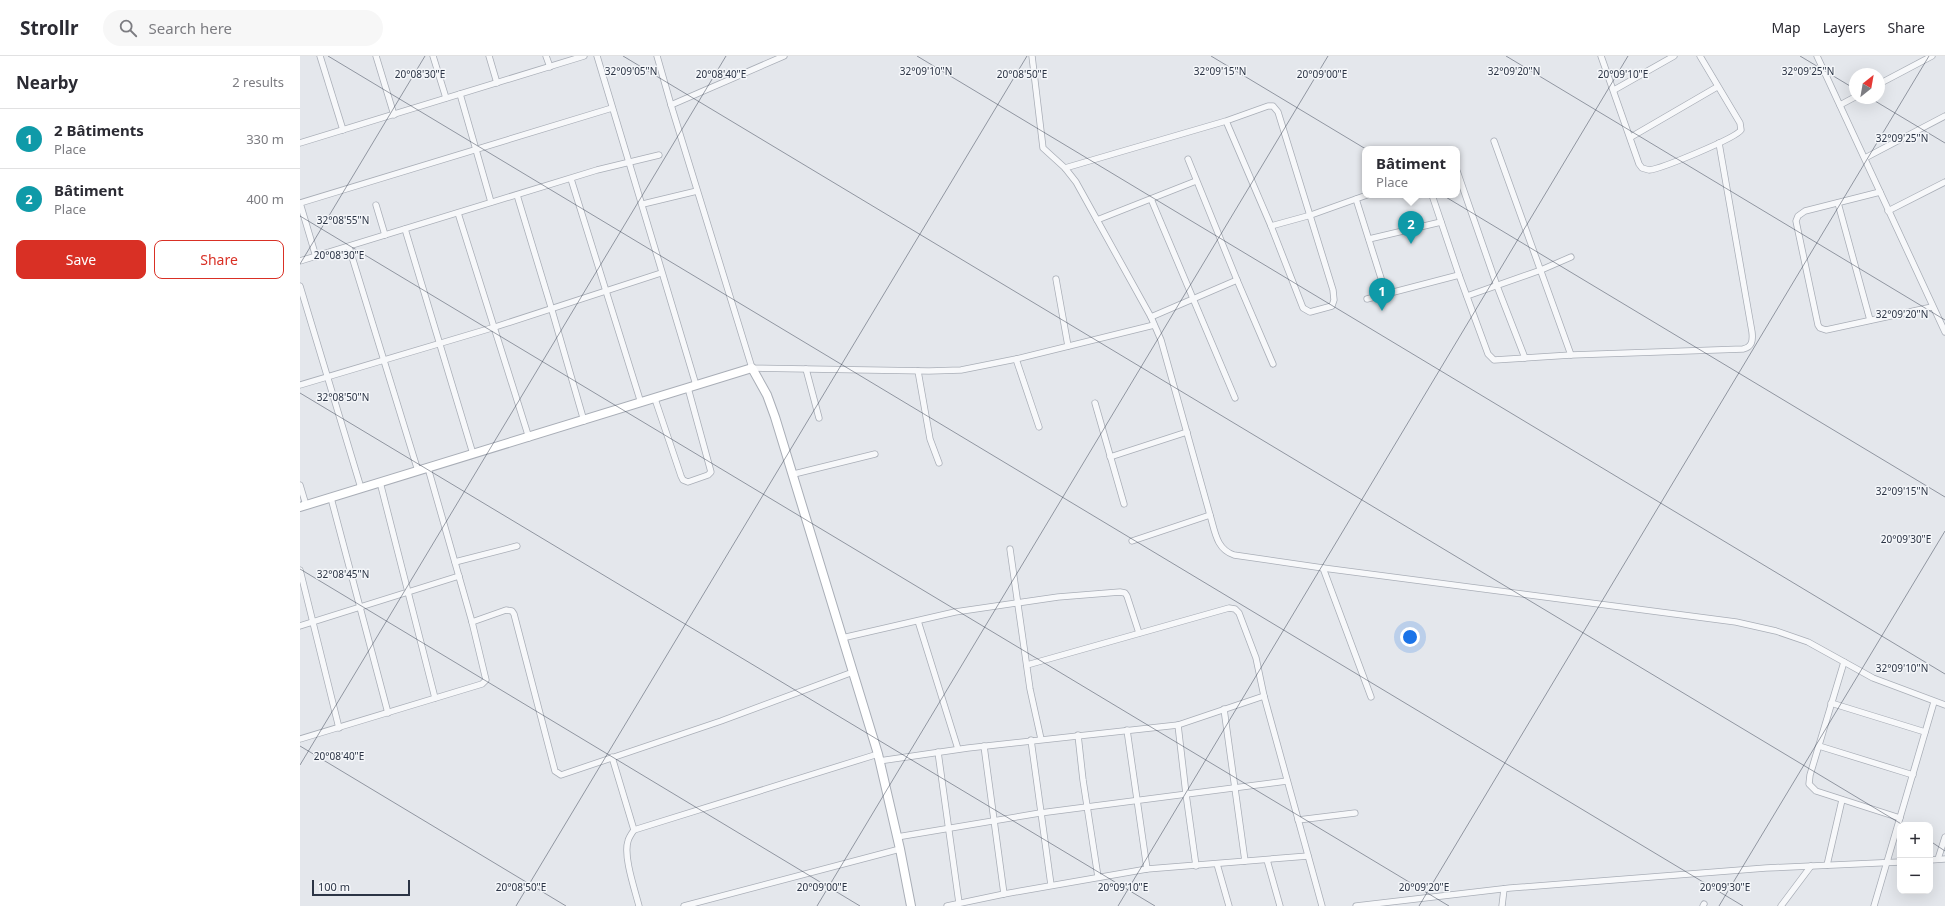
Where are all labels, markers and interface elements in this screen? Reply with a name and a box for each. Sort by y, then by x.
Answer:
search box [103,10,383,46]
text: Strollr [20,15,79,41]
icon: search [117,17,139,39]
text: Search here [149,18,232,38]
text: Map [1772,18,1801,37]
text: Layers [1823,18,1865,37]
text: Share [1887,18,1925,37]
text: 32°09'05"N [605,64,657,78]
text: 32°09'10"N [900,64,952,78]
text: 32°09'15"N [1194,64,1246,78]
text: 32°09'20"N [1488,64,1540,78]
text: 32°09'25"N [1782,64,1834,78]
text: 20°08'30"E [395,67,445,81]
text: 20°08'40"E [696,67,746,81]
text: 20°08'50"E [997,67,1047,81]
text: 20°09'00"E [1297,67,1347,81]
text: 20°09'10"E [1598,67,1648,81]
north arrow [1849,68,1885,104]
text: Nearby [16,71,78,94]
text: 2 results [232,73,284,91]
text: 2 Bâtiments [54,120,144,140]
text: 1 [25,130,33,148]
text: 330 m [246,130,284,148]
text: 32°09'25"N [1876,131,1928,145]
text: Place [54,140,86,158]
popup [1362,146,1460,198]
text: Bâtiment [1376,153,1446,173]
text: Place [1376,173,1408,191]
text: Bâtiment [54,180,124,200]
text: 2 [25,190,33,208]
text: 400 m [246,190,284,208]
text: Place [54,200,86,218]
pin: 2 [1398,211,1424,244]
text: 32°08'55"N [317,213,369,227]
button: Save [16,240,146,279]
button: Share [154,240,284,279]
text: 20°08'30"E [314,248,364,262]
pin: 1 [1369,278,1395,311]
text: 32°09'20"N [1876,307,1928,321]
text: 32°08'50"N [317,390,369,404]
text: 32°09'15"N [1876,484,1928,498]
text: 20°09'30"E [1881,532,1931,546]
text: 32°08'45"N [317,567,369,581]
your location [1400,627,1420,647]
text: 32°09'10"N [1876,661,1928,675]
text: 20°08'40"E [314,749,364,763]
map controls [1897,822,1933,894]
button: + [1897,822,1933,858]
button: − [1897,858,1933,894]
scale bar [312,878,410,897]
text: 100 m [318,879,350,894]
text: 20°08'50"E [496,880,546,894]
text: 20°09'00"E [797,880,847,894]
text: 20°09'10"E [1098,880,1148,894]
text: 20°09'20"E [1399,880,1449,894]
text: 20°09'30"E [1700,880,1750,894]

